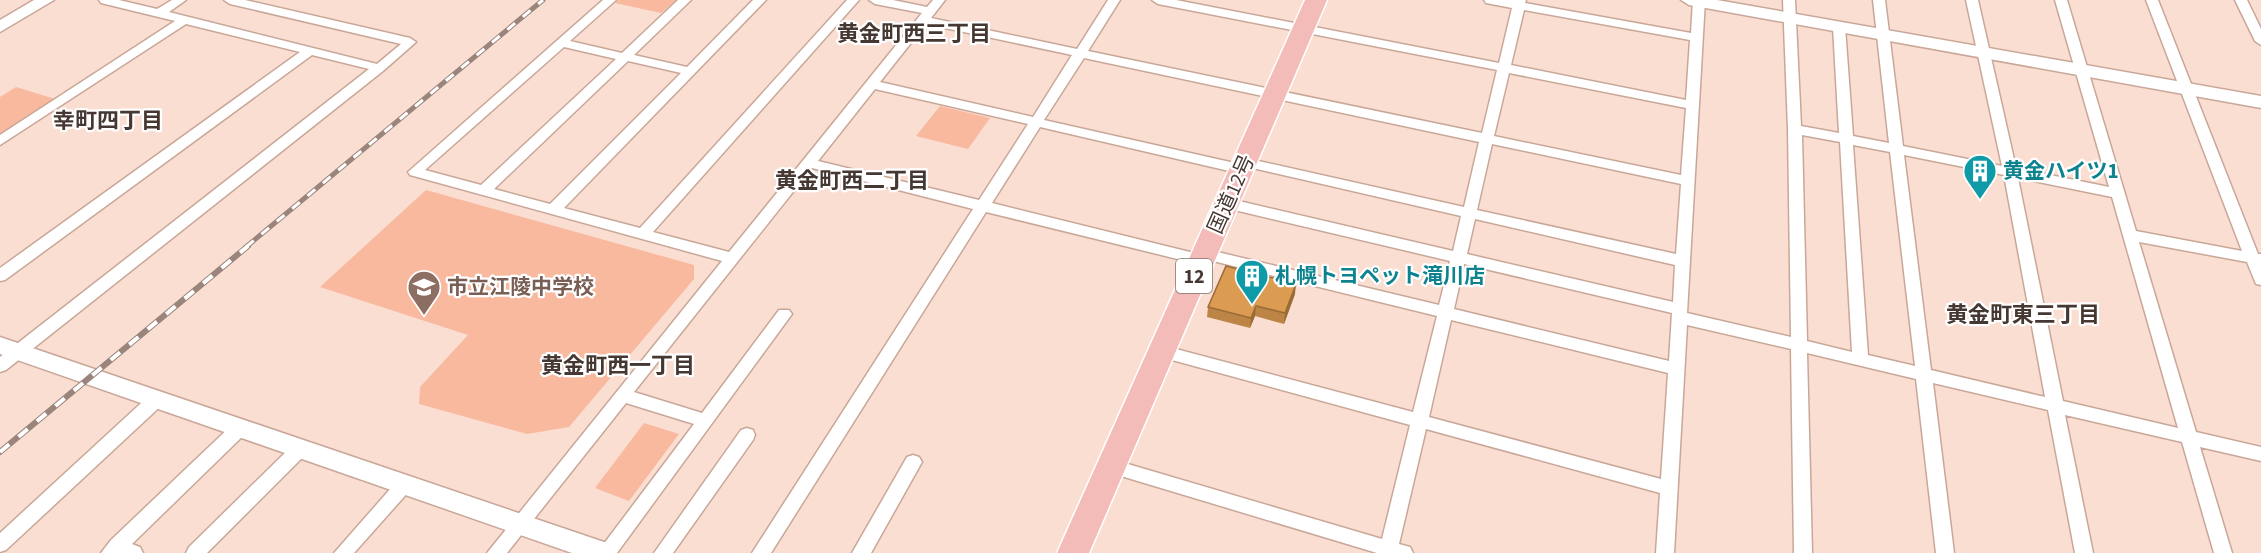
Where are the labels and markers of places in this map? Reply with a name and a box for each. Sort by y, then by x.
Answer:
building icon: 黄金ハイツ1 [1962,153,1998,200]
place label: 黄金ハイツ1 [2003,156,2119,186]
building icon: 札幌トヨペット滝川店 [1234,258,1270,305]
place label: 札幌トヨペット滝川店 [1275,261,1485,291]
school or university icon: 市立江陵中学校 [406,269,442,316]
place label: 市立江陵中学校 [447,272,594,302]

